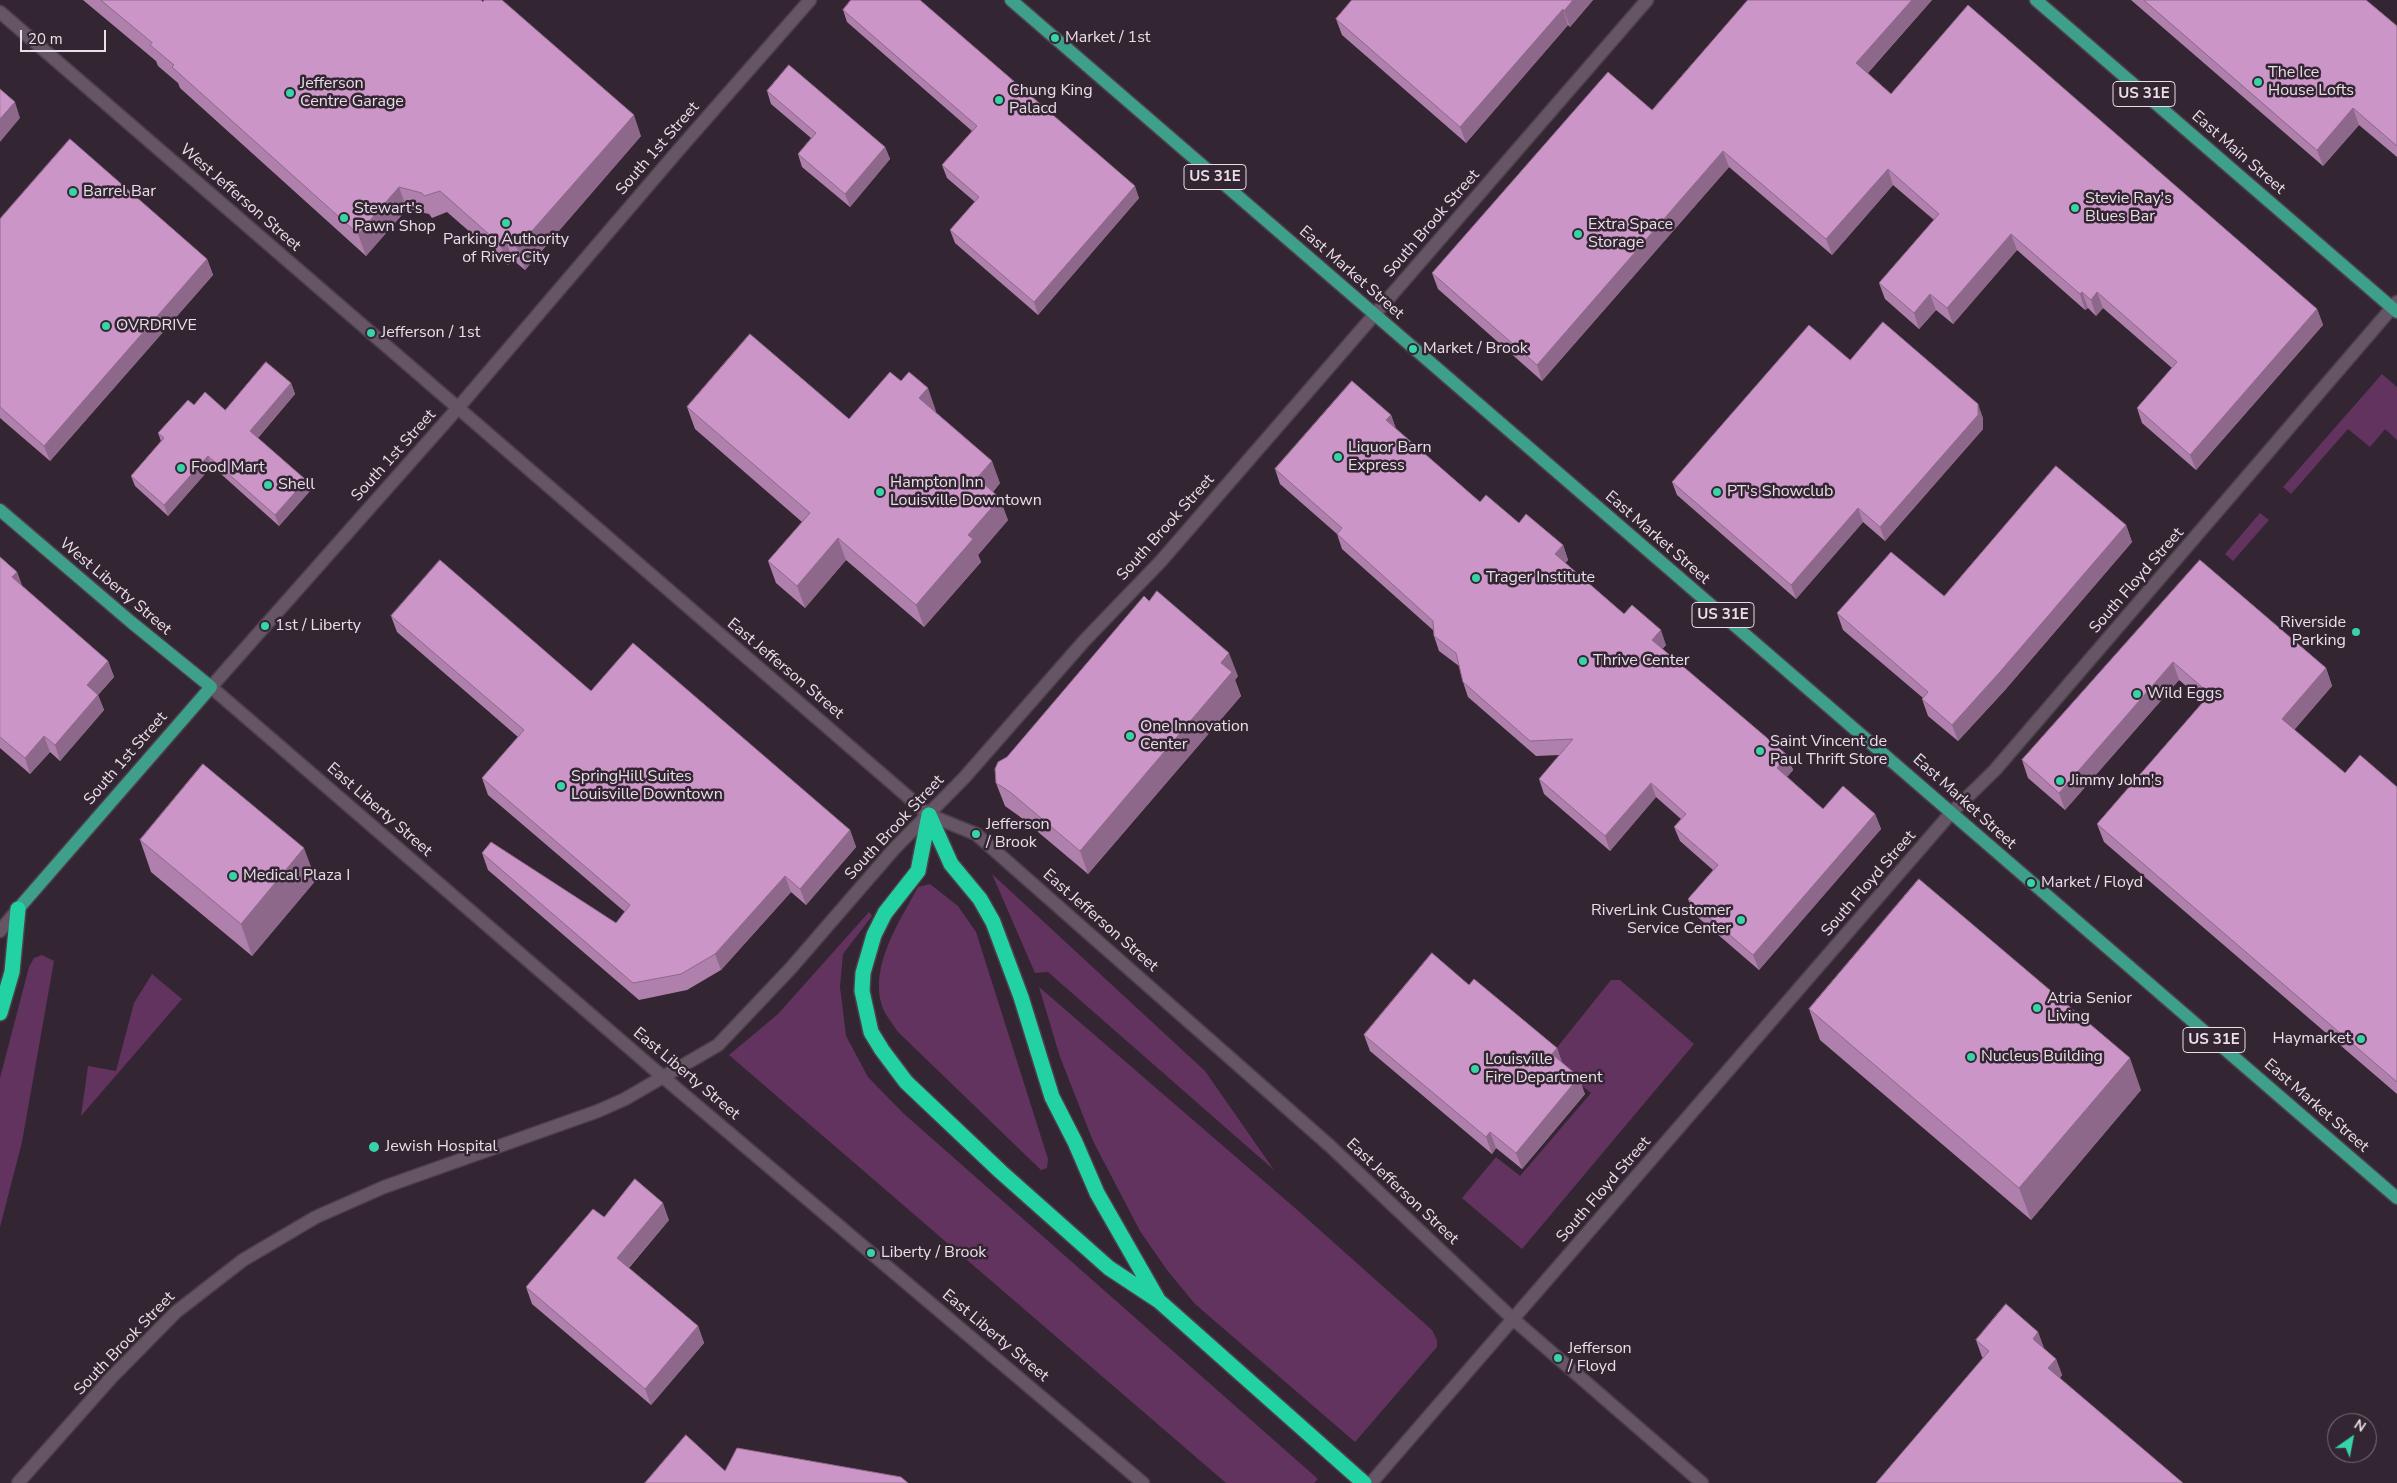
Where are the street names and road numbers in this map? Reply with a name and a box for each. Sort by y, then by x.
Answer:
road number: US 31E [2113,82,2175,106]
street label: South 1st Street [612,99,704,199]
street label: East Main Street [2187,107,2289,199]
street label: West Jefferson Street [176,140,304,256]
road number: US 31E [1184,164,1246,190]
street label: South Brook Street [1380,166,1484,282]
street label: East Market Street [1295,222,1407,324]
street label: South 1st Street [348,406,440,506]
street label: South Brook Street [1113,471,1219,585]
street label: East Market Street [1601,487,1713,589]
street label: South Floyd Street [2086,524,2188,638]
street label: West Liberty Street [55,534,175,640]
road number: US 31E [1692,602,1754,628]
street label: East Jefferson Street [723,615,847,723]
street label: South 1st Street [80,709,172,809]
street label: East Market Street [1908,751,2020,853]
street label: East Liberty Street [322,759,436,861]
street label: South Brook Street [841,772,949,884]
street label: South Floyd Street [1818,827,1920,941]
street label: East Jefferson Street [1038,866,1162,976]
street label: East Liberty Street [629,1024,743,1124]
road number: US 31E [2183,1028,2245,1052]
street label: East Market Street [2260,1055,2372,1157]
street label: South Floyd Street [1553,1133,1655,1247]
street label: East Jefferson Street [1342,1135,1462,1249]
street label: East Liberty Street [938,1286,1052,1386]
street label: South Brook Street [71,1288,179,1400]

